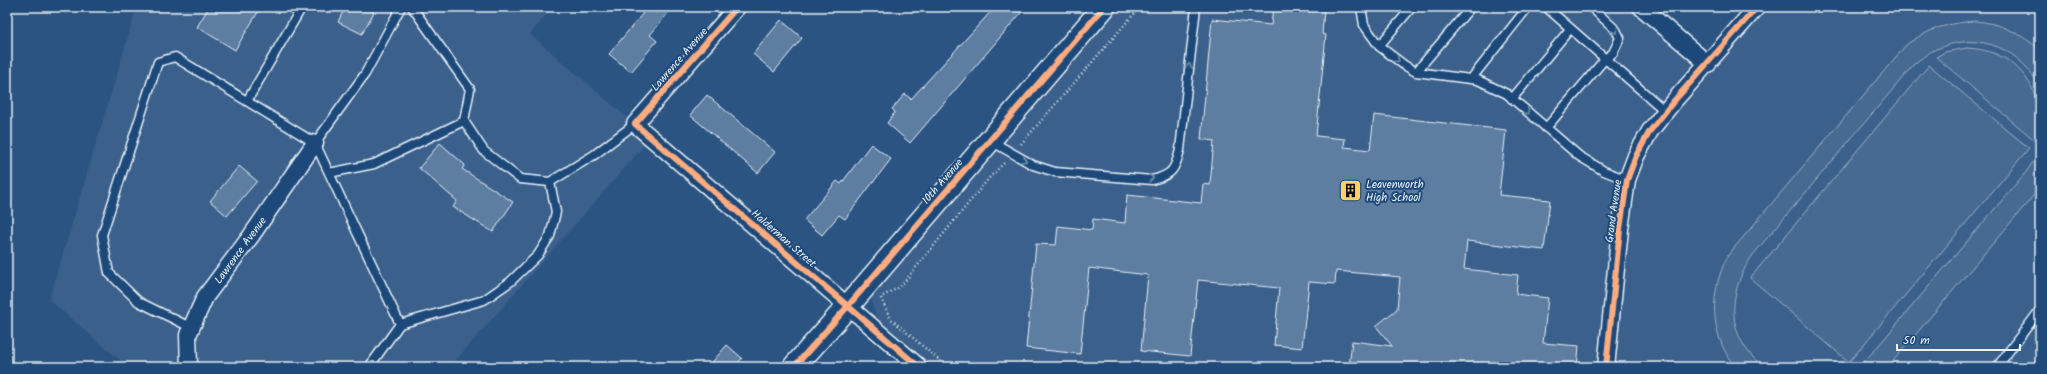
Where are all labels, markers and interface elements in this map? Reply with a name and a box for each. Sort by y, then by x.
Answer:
street label: Lawrence Avenue [647,24,713,96]
one-way arrow [1611,27,1618,34]
one-way arrow [1393,55,1400,62]
one-way arrow [1185,63,1194,69]
one-way arrow [1523,107,1530,114]
street label: 10th Avenue [918,155,968,209]
one-way arrow [1020,155,1027,163]
one-way arrow [1148,174,1154,183]
place label: Leavenworth High School [1366,176,1424,207]
building icon: Leavenworth High School [1338,177,1364,203]
street label: Grand Avenue [1601,178,1627,244]
street label: Halderman Street [747,205,821,273]
street label: Lawrence Avenue [210,213,272,288]
scale bar [1897,326,2020,352]
text: 50 m [1903,331,1930,350]

